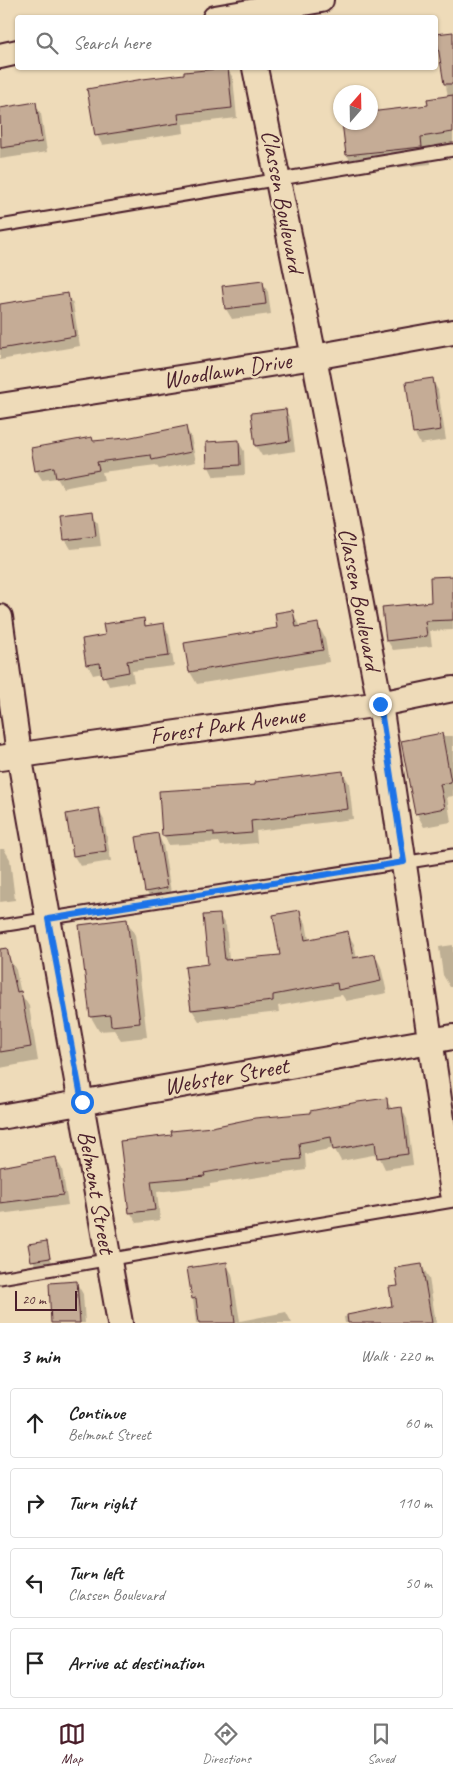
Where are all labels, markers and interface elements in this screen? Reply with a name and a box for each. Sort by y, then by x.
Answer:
search box [15,15,438,70]
icon: search [33,29,61,57]
text: Search here [73,31,150,55]
north arrow [333,85,378,130]
street label: Classen Boulevard [255,127,312,278]
street label: Woodlawn Drive [161,345,295,395]
street label: Classen Boulevard [332,525,389,676]
route end [369,693,392,716]
street label: Forest Park Avenue [148,699,308,751]
street label: Webster Street [161,1050,293,1102]
route start [71,1091,94,1114]
street label: Belmont Street [71,1128,123,1258]
scale bar [15,1288,78,1311]
text: 20 m [22,1291,46,1308]
text: 3 min [20,1343,60,1369]
text: Walk · 220 m [361,1346,433,1366]
text: Continue [68,1401,125,1425]
icon: ahead [21,1409,49,1437]
text: 60 m [405,1413,432,1433]
text: Belmont Street [68,1425,151,1445]
icon: right [21,1489,49,1517]
text: Turn right [68,1491,135,1515]
text: 110 m [398,1493,432,1513]
text: Turn left [68,1561,123,1585]
icon: left [21,1569,49,1597]
text: 50 m [405,1573,432,1593]
text: Classen Boulevard [68,1585,164,1605]
icon: arrive [21,1649,49,1677]
text: Arrive at destination [68,1651,204,1675]
tab: Map [58,1720,86,1767]
tab: Directions [202,1720,251,1767]
tab: Saved [367,1720,395,1767]

